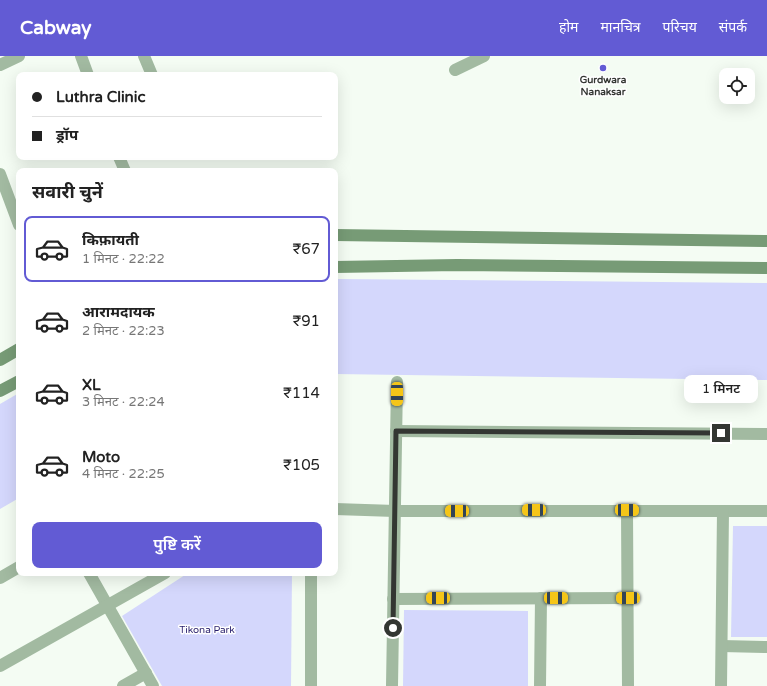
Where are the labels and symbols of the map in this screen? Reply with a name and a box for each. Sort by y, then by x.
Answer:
marker: Gurdwara Nanaksar [598,63,608,73]
place label: Gurdwara Nanaksar [580,74,627,98]
callout: 1 मिनट [684,375,758,403]
car [391,382,403,406]
route end [712,424,730,442]
car [522,504,546,516]
car [615,504,639,516]
car [445,505,469,517]
car [426,592,450,604]
car [544,592,568,604]
car [616,592,640,604]
route start [384,619,402,637]
park label: Tikona Park [179,624,235,636]

